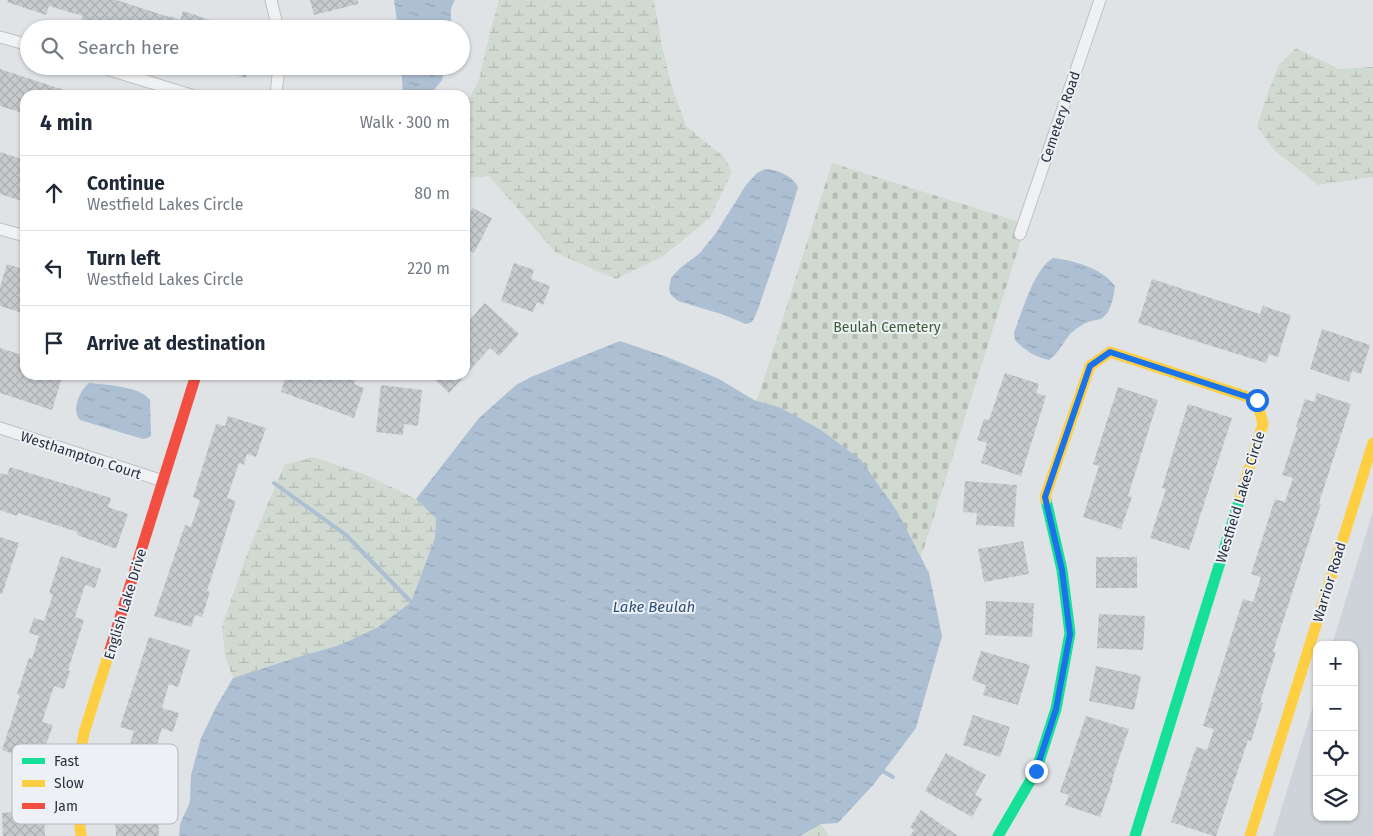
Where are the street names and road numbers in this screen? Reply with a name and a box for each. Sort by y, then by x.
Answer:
street label: Cemetery Road [1037,69,1084,165]
street label: Westhampton Court [18,428,144,483]
street label: Westfield Lakes Circle [1212,429,1269,565]
street label: Warrior Road [1309,540,1350,624]
street label: English Lake Drive [101,547,150,662]

